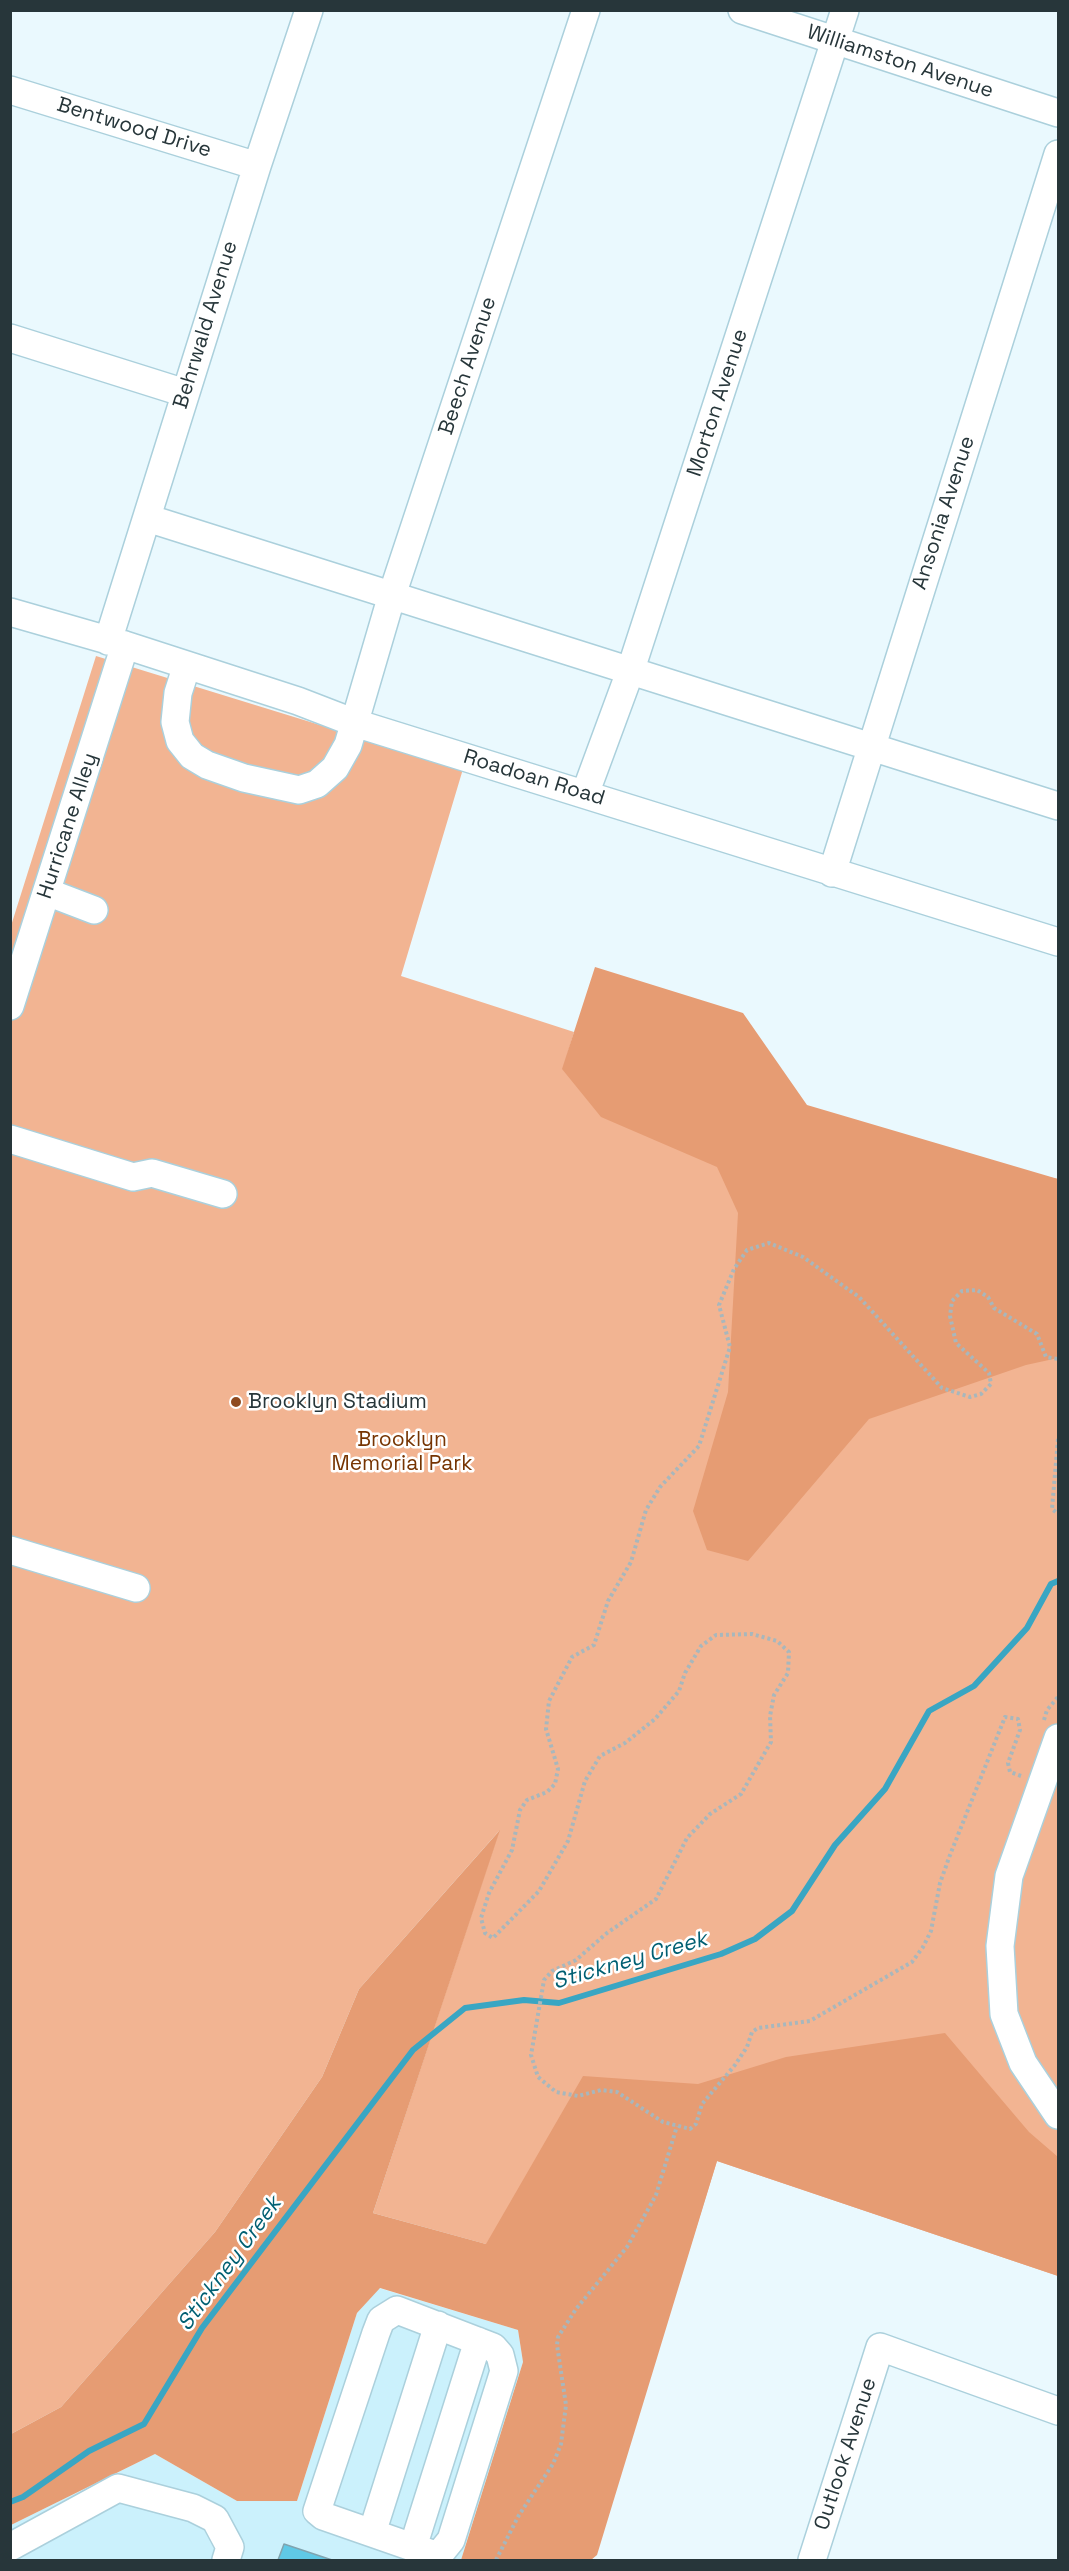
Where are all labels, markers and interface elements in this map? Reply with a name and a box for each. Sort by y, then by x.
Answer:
street label: Williamston Avenue [804,20,996,104]
street label: Bentwood Drive [54,93,214,163]
street label: Behrwald Avenue [169,238,243,412]
street label: Beech Avenue [434,294,502,438]
street label: Morton Avenue [682,326,754,480]
street label: Ansonia Avenue [907,433,981,593]
street label: Roadoan Road [460,745,608,811]
street label: Hurricane Alley [33,750,103,902]
place label: Brooklyn Stadium [248,1389,427,1415]
marker: Brooklyn Stadium [229,1395,243,1409]
park label: Brooklyn Memorial Park [332,1427,472,1477]
water label: Stickney Creek [550,1926,710,1996]
water label: Stickney Creek [172,2192,288,2336]
street label: Outlook Avenue [810,2375,882,2533]

